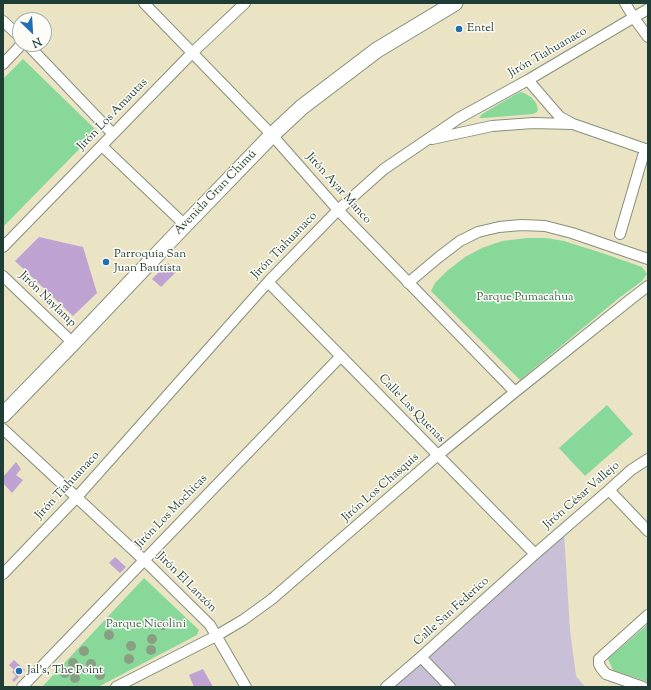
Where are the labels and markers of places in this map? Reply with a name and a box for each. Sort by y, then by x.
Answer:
place label: Entel [467,22,494,36]
marker: Entel [454,24,464,34]
place label: Parroquia San Juan Bautista [114,248,186,276]
marker: Parroquia San Juan Bautista [101,257,111,267]
place label: Jal's, The Point [27,664,103,678]
marker: Jal's, The Point [14,666,24,676]

